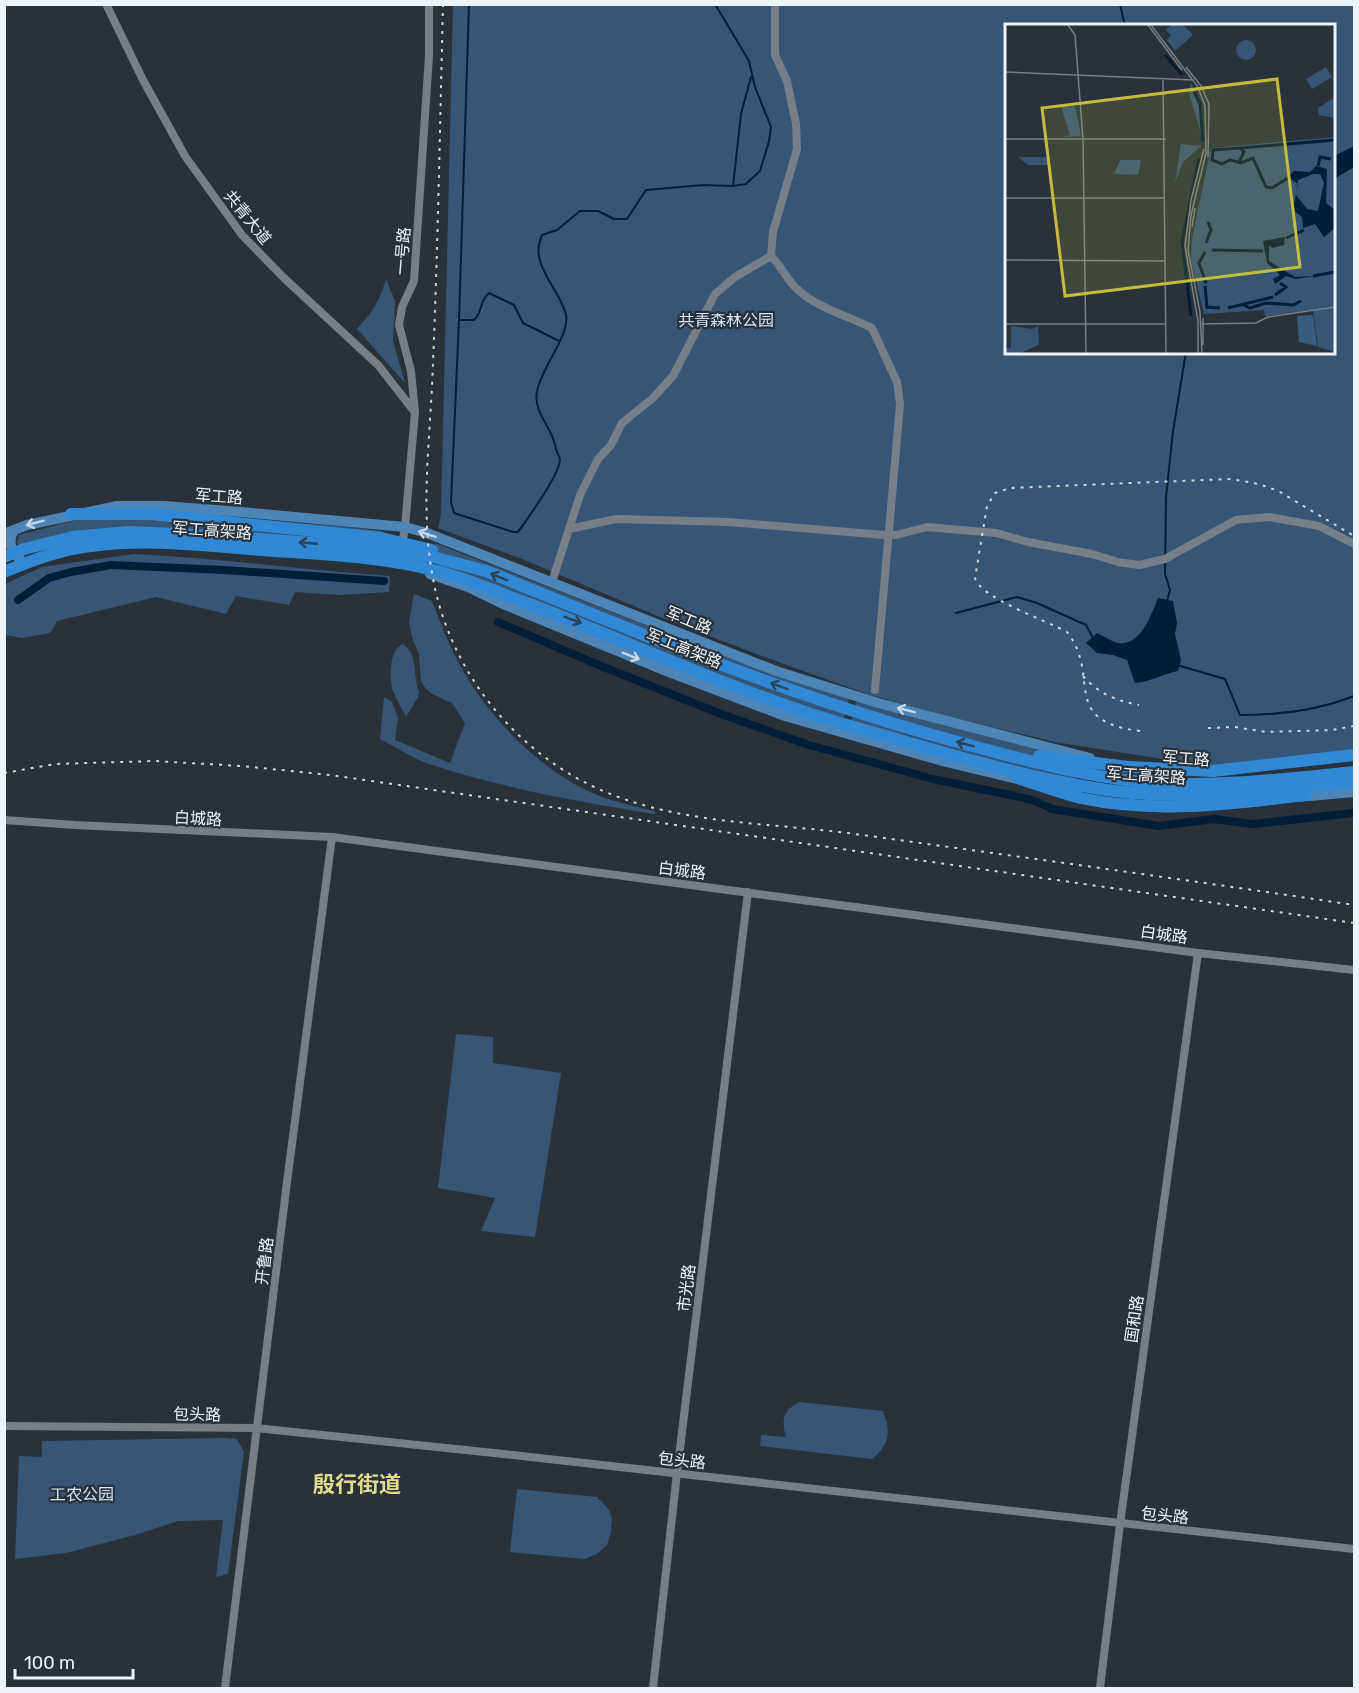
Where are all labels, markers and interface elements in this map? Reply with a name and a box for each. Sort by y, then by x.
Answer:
inset map [1005,24,1335,354]
street label: 共青大道 [220,186,275,248]
street label: 一号路 [391,226,414,276]
park label: 共青森林公园 [678,311,774,330]
street label: 军工路 [194,485,244,508]
one-way arrow [26,518,45,530]
street label: 军工高架路 [171,518,253,543]
one-way arrow [418,528,437,539]
one-way arrow [299,537,319,548]
one-way arrow [491,571,509,582]
street label: 军工路 [663,603,715,638]
one-way arrow [563,616,582,627]
street label: 军工高架路 [643,625,724,672]
one-way arrow [621,651,640,662]
one-way arrow [770,680,788,691]
one-way arrow [896,703,915,715]
one-way arrow [956,737,975,749]
street label: 军工路 [1161,747,1211,770]
street label: 军工高架路 [1105,763,1187,788]
street label: 白城路 [174,808,222,829]
street label: 白城路 [657,858,707,883]
street label: 白城路 [1139,922,1189,947]
street label: 开鲁路 [252,1236,277,1286]
street label: 市光路 [674,1263,699,1313]
street label: 国和路 [1122,1294,1147,1344]
street label: 包头路 [173,1405,221,1424]
street label: 包头路 [657,1449,707,1472]
district label: 殷行街道 [313,1471,401,1498]
park label: 工农公园 [50,1485,114,1504]
street label: 包头路 [1140,1504,1190,1527]
scale bar [15,1642,134,1680]
text: 100 m [24,1652,75,1674]

